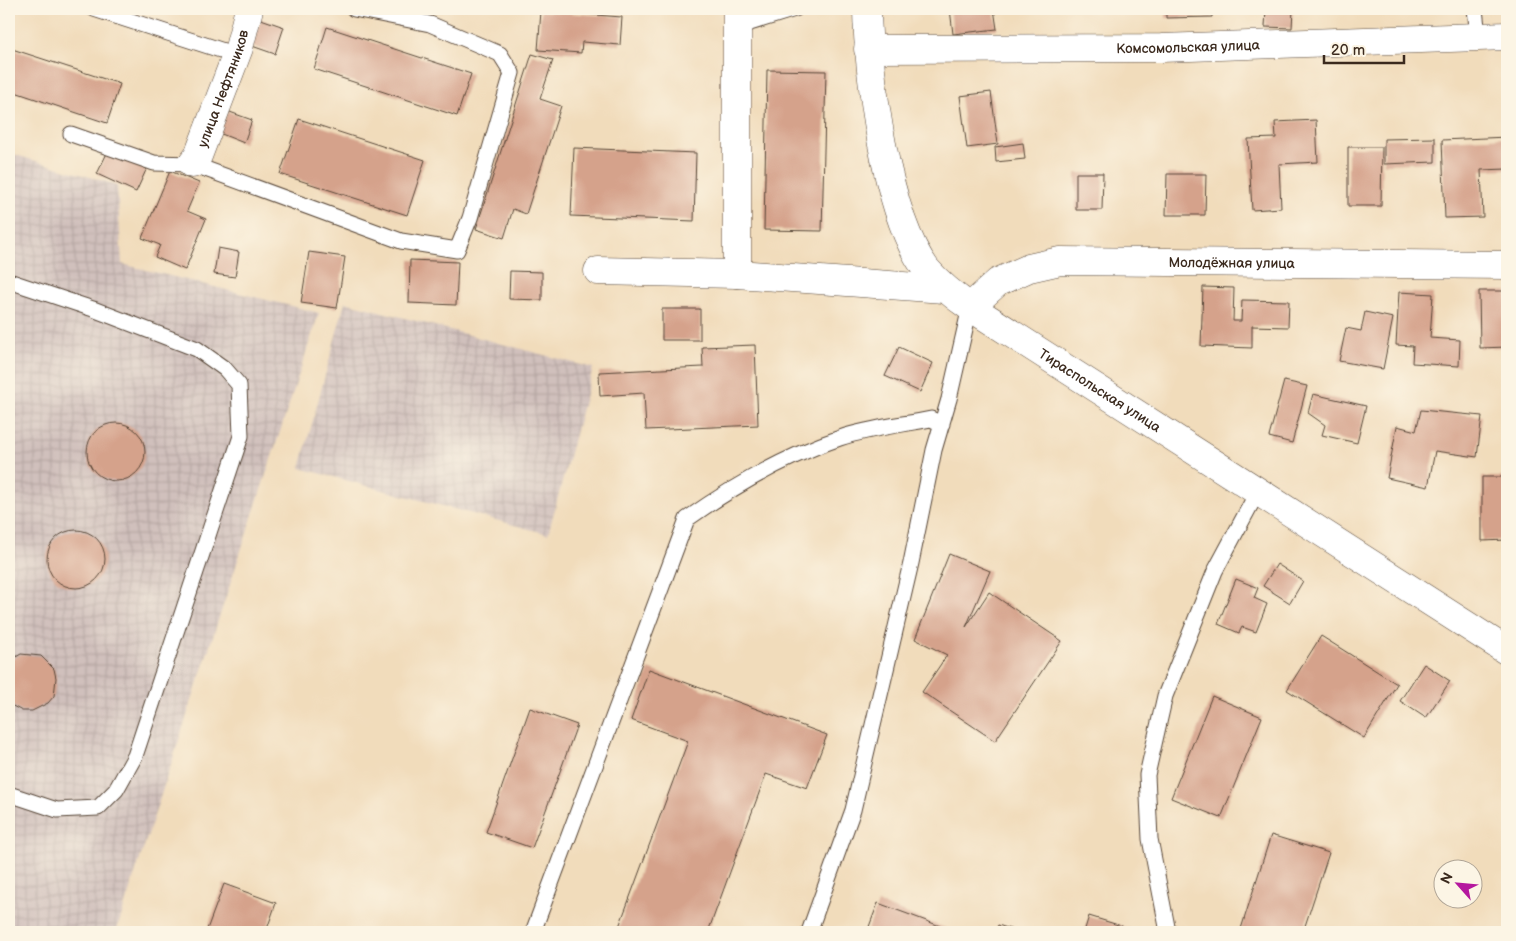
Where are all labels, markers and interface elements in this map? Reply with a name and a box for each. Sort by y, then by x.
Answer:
street label: улица Нефтяников [194,27,252,150]
scale bar [1324,32,1404,64]
street label: Комсомольская улица [1116,37,1261,57]
text: 20 m [1331,41,1365,60]
street label: Молодёжная улица [1168,254,1296,272]
street label: Тираспольская улица [1035,345,1165,436]
north arrow [1434,858,1484,908]
text: N [1437,870,1457,887]

